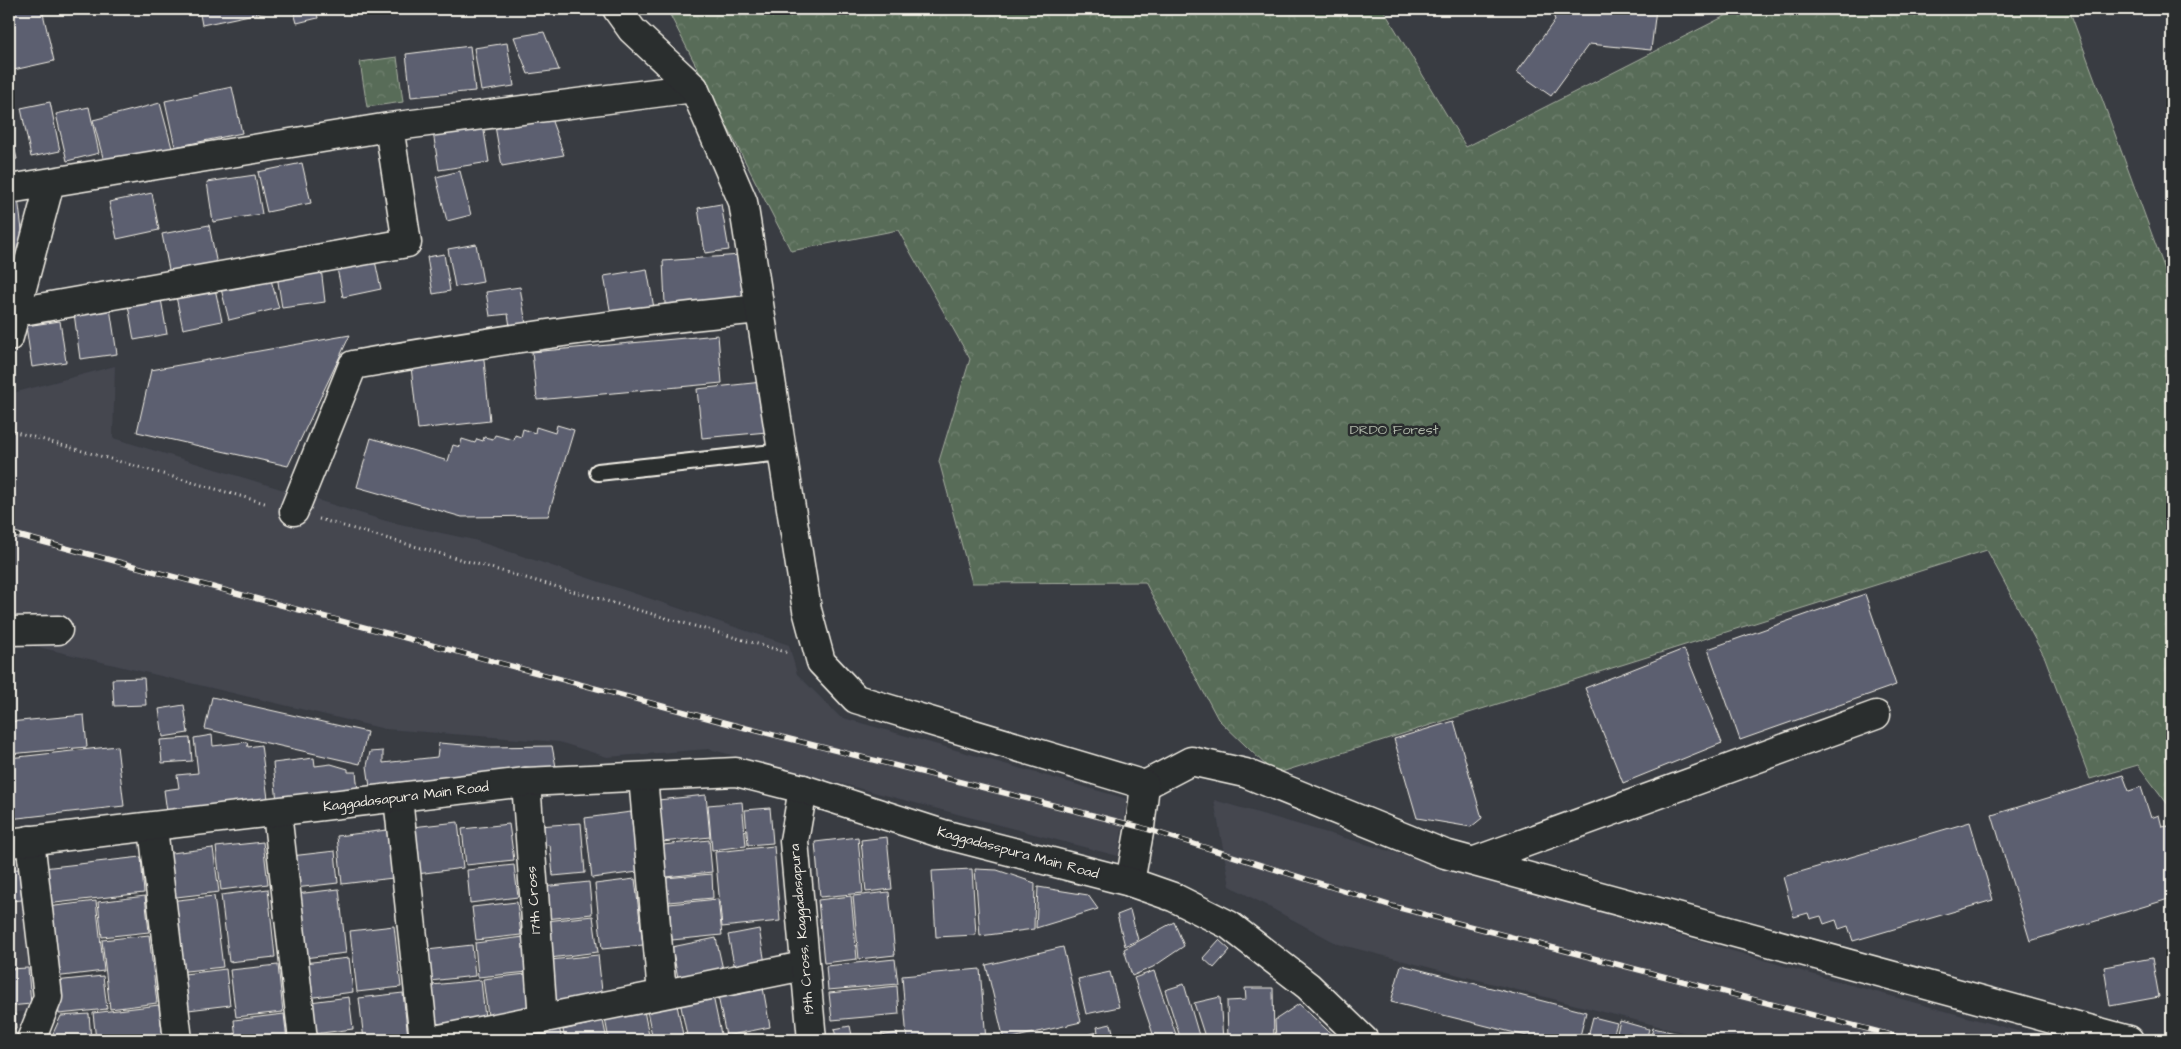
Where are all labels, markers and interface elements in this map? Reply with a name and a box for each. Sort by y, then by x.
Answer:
park label: DRDO Forest [1350,420,1439,440]
street label: Kaggadasapura Main Road [322,777,490,817]
street label: Kaggadasspura Main Road [935,822,1101,884]
street label: 19th Cross, Kaggadasapura [785,843,819,1015]
street label: 17th Cross [522,865,546,935]

